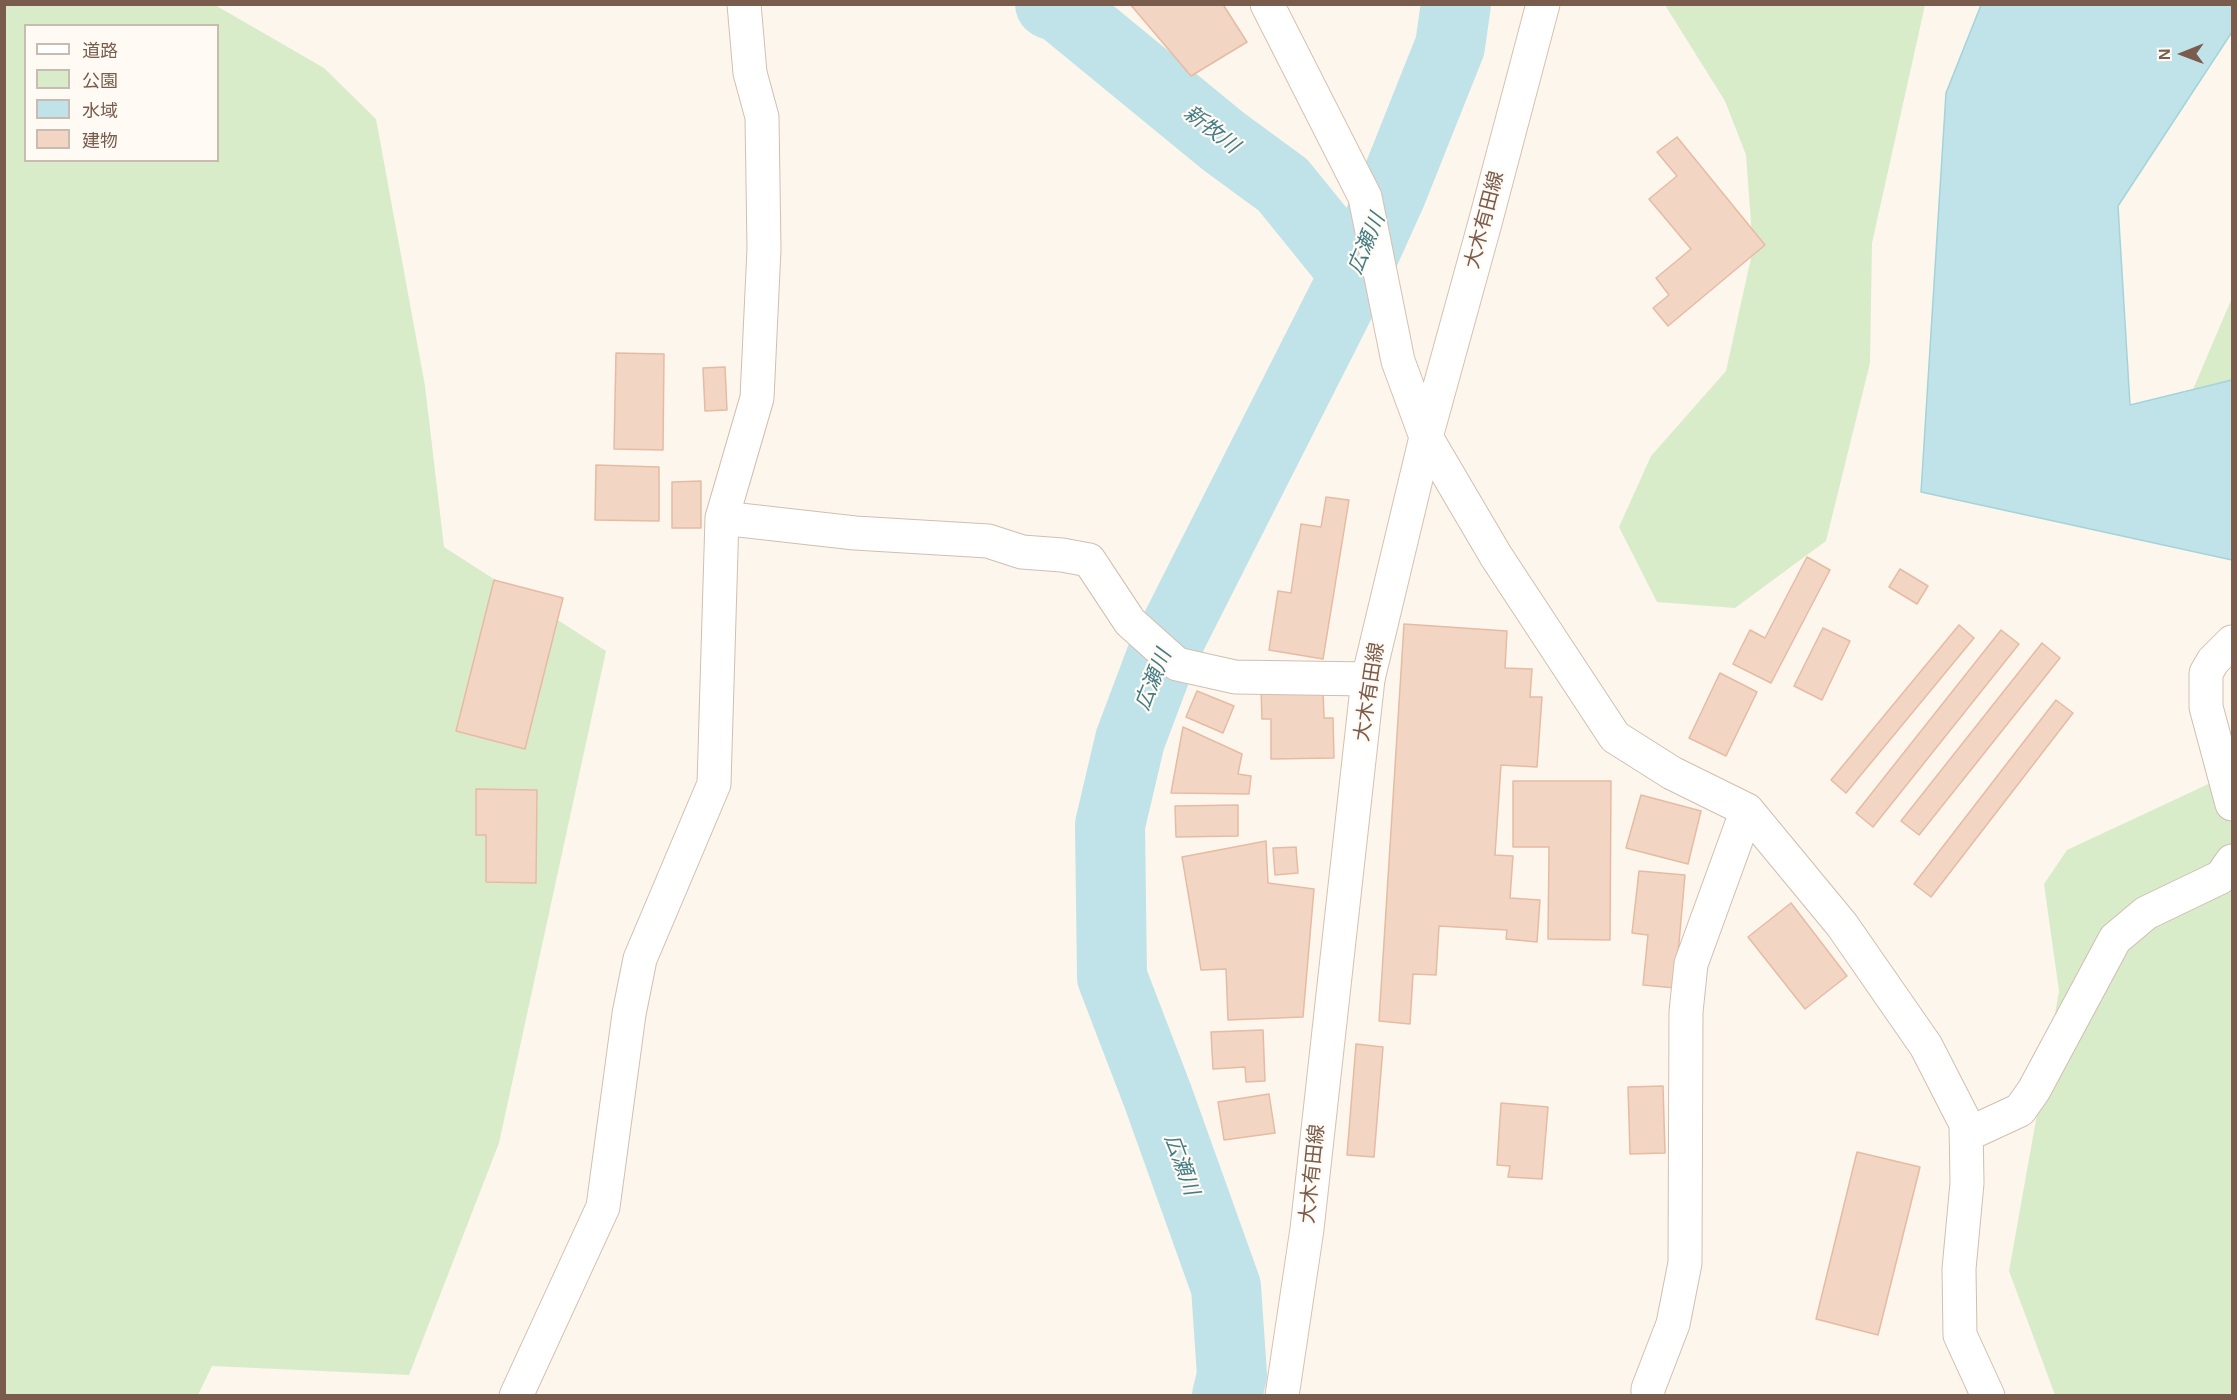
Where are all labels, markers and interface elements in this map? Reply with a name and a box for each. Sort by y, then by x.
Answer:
legend [24,24,219,162]
north arrow [2153,24,2213,84]
text: 道路 [82,41,118,61]
text: N [2156,48,2173,60]
text: 公園 [82,71,118,91]
text: 水域 [82,101,118,121]
water label: 新牧川 [1178,101,1244,159]
text: 建物 [82,131,118,151]
street label: 大木有田線 [1460,169,1510,271]
water label: 広瀬川 [1343,210,1391,278]
street label: 大木有田線 [1350,641,1390,743]
water label: 広瀬川 [1131,646,1177,714]
street label: 大木有田線 [1296,1123,1330,1225]
water label: 広瀬川 [1158,1131,1204,1199]

